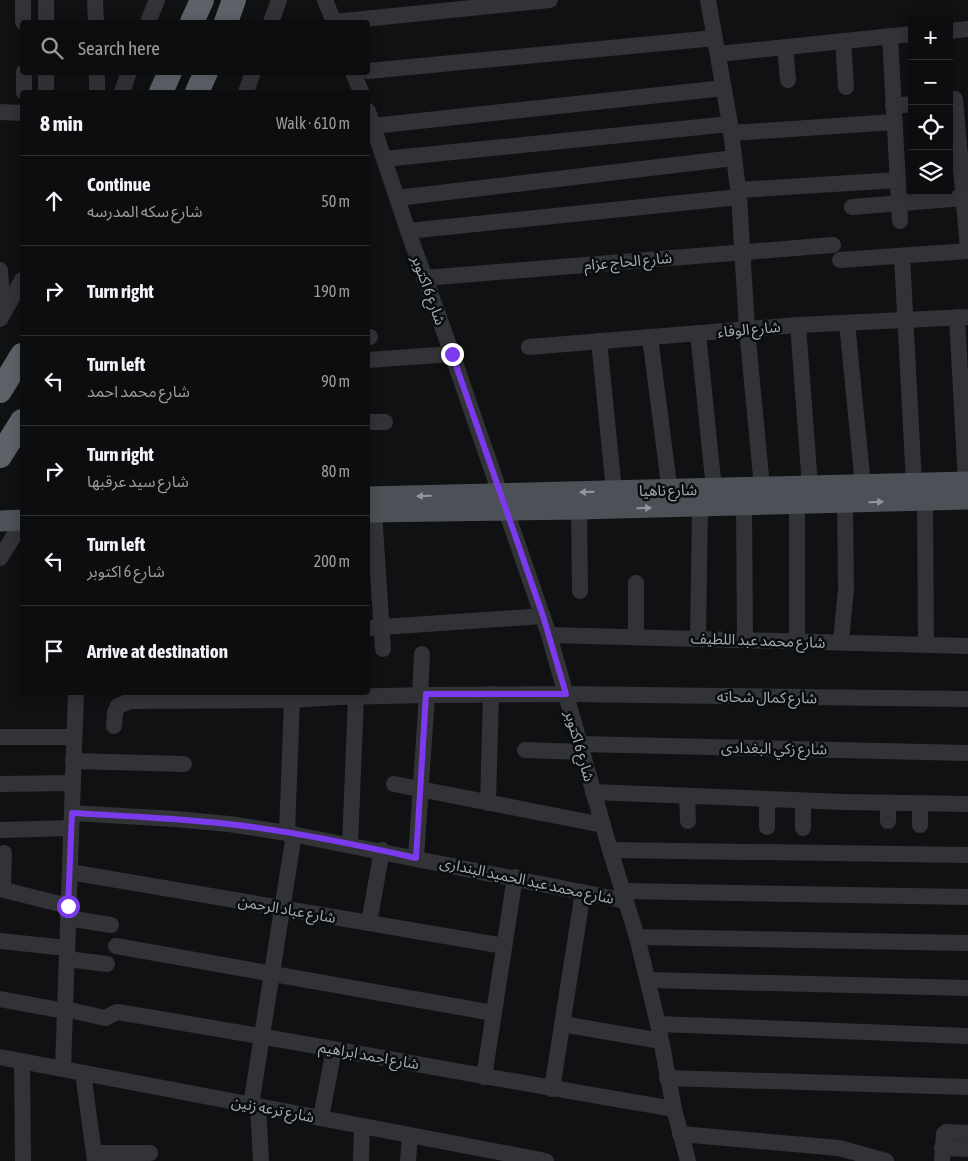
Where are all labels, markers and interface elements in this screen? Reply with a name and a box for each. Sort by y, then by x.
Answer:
map controls [908,15,953,195]
button: + [908,15,953,60]
search box [20,20,370,75]
icon: search [38,34,66,62]
text: Search here [78,37,160,59]
button: − [908,60,953,105]
button: locate [908,105,953,150]
text: 8 min [40,111,83,135]
text: Walk · 610 m [276,114,350,132]
button: layers [908,150,953,195]
text: Continue [87,173,151,195]
icon: ahead [40,187,68,215]
text: 50 m [321,192,350,210]
text: شارع سكه المدرسه [87,202,202,220]
street label: شارع الحاج عزام [583,249,673,277]
street label: شارع 6 اكتوبر [404,252,450,329]
icon: right [40,277,68,305]
text: Turn right [87,280,154,302]
text: 190 m [314,282,350,300]
street label: شارع الوفاء [717,318,782,344]
route end [441,343,464,366]
text: Turn left [87,353,145,375]
icon: left [40,367,68,395]
text: 90 m [321,372,350,390]
text: شارع محمد احمد [87,382,190,400]
text: Turn right [87,443,154,465]
icon: right [40,457,68,485]
text: 80 m [321,462,350,480]
text: شارع سيد عرقبها [87,472,189,490]
street label: شارع ناهيا [639,481,698,503]
one-way arrow [579,488,595,496]
one-way arrow [416,492,432,500]
one-way arrow [868,497,884,505]
one-way arrow [636,503,652,511]
text: Turn left [87,533,145,555]
icon: left [40,547,68,575]
text: 200 m [314,552,350,570]
text: شارع 6 اكتوبر [87,562,165,580]
street label: شارع محمد عبد اللطيف [690,629,826,655]
icon: arrive [40,637,68,665]
text: Arrive at destination [87,640,228,662]
street label: شارع كمال شحاته [717,688,818,710]
street label: شارع 6 اكتوبر [558,708,598,785]
street label: شارع زكي البغدادى [721,739,827,761]
street label: شارع محمد عبد الحميد البندارى [437,853,616,911]
street label: شارع عباد الرحمن [236,892,337,930]
route start [57,895,80,918]
street label: شارع احمد ابراهيم [317,1038,421,1076]
street label: شارع ترعه زنين [229,1093,316,1129]

